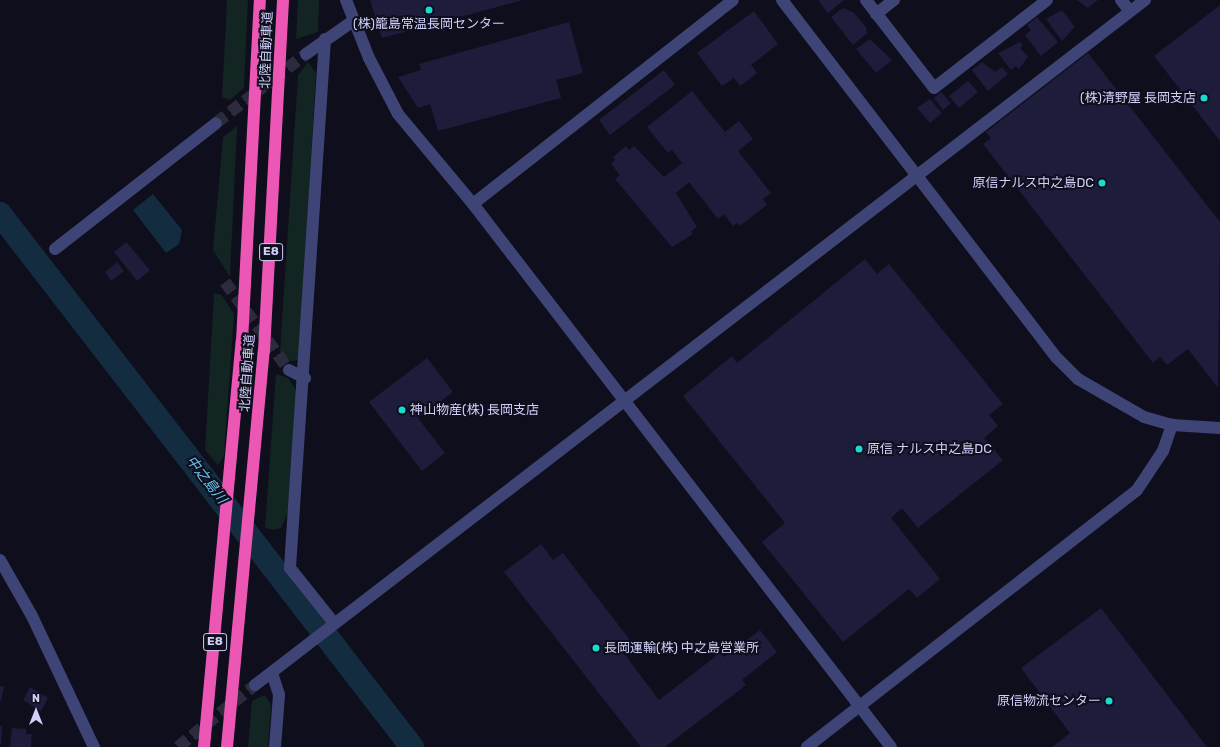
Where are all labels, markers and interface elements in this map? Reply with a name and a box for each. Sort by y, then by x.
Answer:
marker: (株)籠島常温長岡センター [424,5,434,15]
street label: 北陸自動車道 [258,11,276,89]
place label: (株)籠島常温長岡センター [353,16,505,32]
place label: (株)清野屋 長岡支店 [1080,90,1196,106]
marker: (株)清野屋 長岡支店 [1199,93,1209,103]
place label: 原信ナルス中之島DC [972,175,1094,191]
marker: 原信ナルス中之島DC [1097,178,1107,188]
road number: E8 [259,242,283,262]
street label: 北陸自動車道 [237,334,259,412]
place label: 神山物産(株) 長岡支店 [410,402,539,418]
marker: 神山物産(株) 長岡支店 [397,405,407,415]
place label: 原信 ナルス中之島DC [867,441,992,457]
marker: 原信 ナルス中之島DC [854,444,864,454]
water label: 中之島川 [182,453,230,507]
road number: E8 [203,632,227,652]
place label: 長岡運輸(株) 中之島営業所 [604,640,759,656]
marker: 長岡運輸(株) 中之島営業所 [591,643,601,653]
north arrow [16,691,56,731]
text: N [32,692,40,705]
place label: 原信物流センター [997,693,1101,709]
marker: 原信物流センター [1104,696,1114,706]

